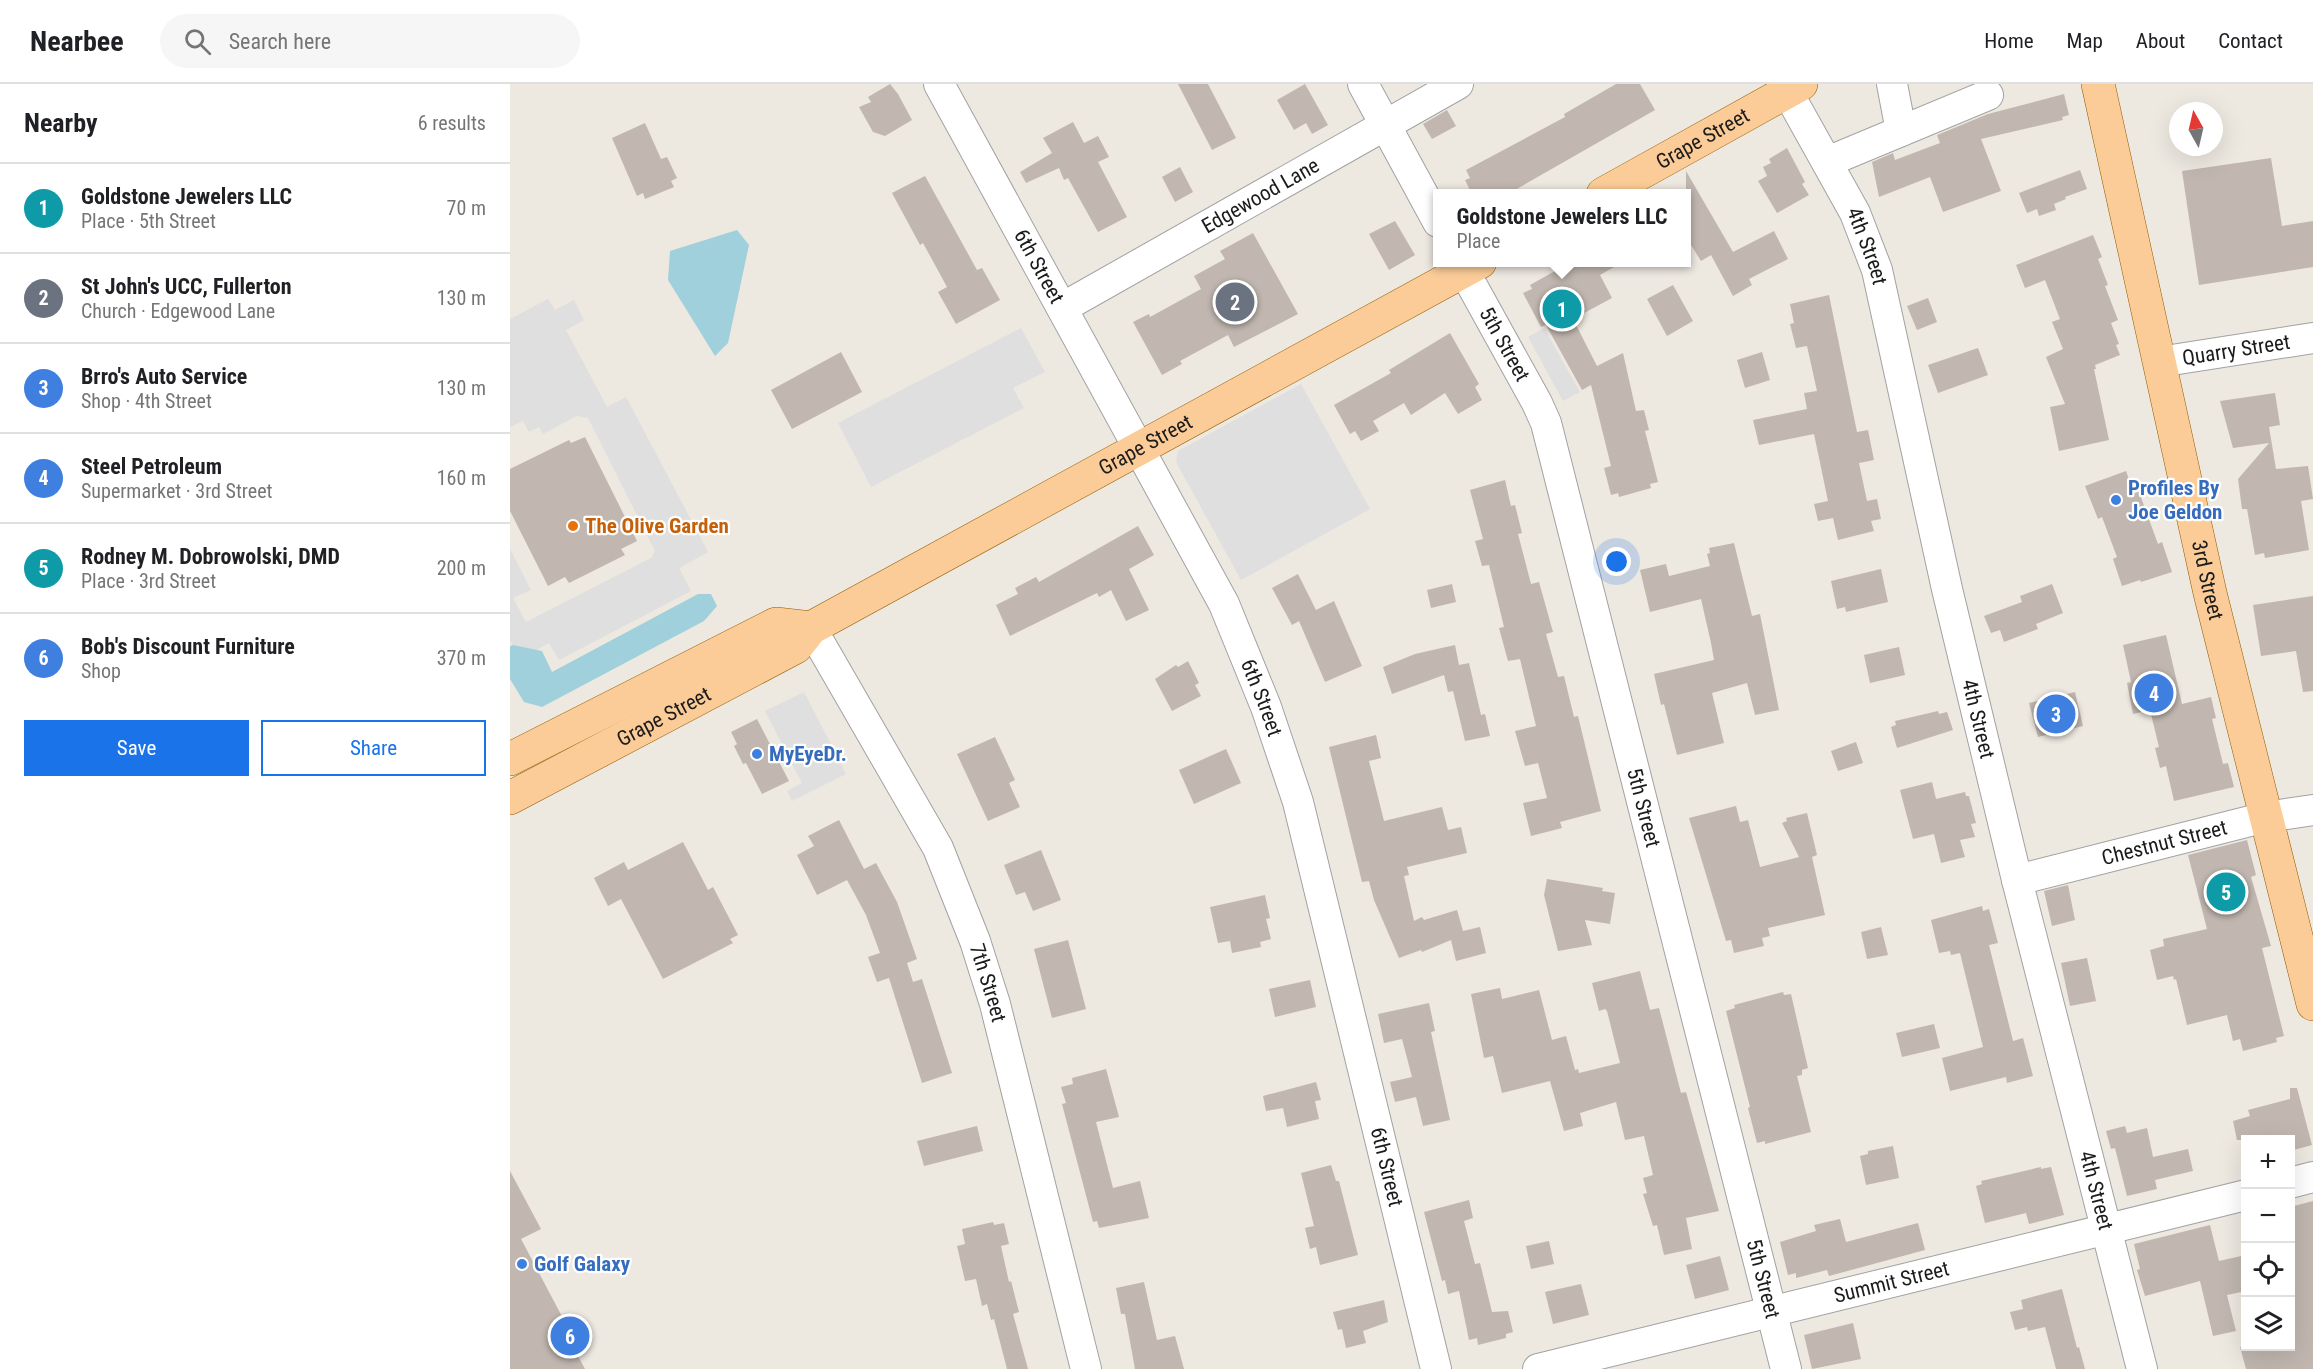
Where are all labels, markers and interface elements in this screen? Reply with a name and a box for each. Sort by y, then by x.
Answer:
search box [160,14,580,68]
text: Nearbee [30,25,124,58]
icon: search [181,25,214,58]
text: Search here [229,29,331,54]
text: Home [1984,29,2034,53]
text: Map [2067,29,2103,53]
text: About [2136,29,2185,53]
text: Contact [2218,29,2283,53]
north arrow [2169,102,2223,156]
street label: Grape Street [1652,103,1753,174]
text: Nearby [24,108,98,138]
text: 6 results [418,111,486,135]
street label: Edgewood Lane [1198,153,1323,238]
text: Goldstone Jewelers LLC [81,184,292,209]
popup [1433,189,1691,267]
text: 1 [38,196,49,220]
text: 70 m [447,196,486,220]
text: Goldstone Jewelers LLC [1456,204,1668,229]
street label: 4th Street [1842,204,1892,287]
text: Place · 5th Street [81,209,216,233]
street label: 6th Street [1009,225,1069,308]
text: Place [1456,229,1500,253]
text: St John's UCC, Fullerton [81,274,292,299]
pin: 2 [1216,280,1254,324]
text: 2 [38,286,49,310]
text: 130 m [437,286,486,310]
pin: 1 [1542,286,1582,332]
text: Church · Edgewood Lane [81,299,275,323]
street label: 5th Street [1474,303,1535,385]
street label: Quarry Street [2181,330,2292,370]
text: Brro's Auto Service [81,364,247,389]
text: 3 [38,376,49,400]
text: 130 m [437,376,486,400]
text: Shop · 4th Street [81,389,212,413]
street label: Grape Street [1095,410,1196,480]
text: Steel Petroleum [81,454,222,479]
text: 4 [38,466,49,490]
text: 160 m [437,466,486,490]
place label: Profiles By Joe Geldon [2128,476,2222,524]
text: Supermarket · 3rd Street [81,479,272,503]
marker: Profiles By Joe Geldon [2109,493,2123,507]
place label: The Olive Garden [585,514,729,538]
marker: The Olive Garden [566,519,580,533]
street label: 3rd Street [2187,538,2228,622]
text: Rodney M. Dobrowolski, DMD [81,544,340,569]
your location [1602,547,1631,576]
text: 5 [38,556,49,580]
text: 200 m [437,556,486,580]
text: Place · 3rd Street [81,569,216,593]
text: Bob's Discount Furniture [81,634,295,659]
text: 6 [38,646,49,670]
text: 370 m [437,646,486,670]
street label: 6th Street [1236,656,1287,739]
text: Shop [81,659,121,683]
pin: 4 [2134,670,2174,716]
street label: 4th Street [1957,677,1999,761]
street label: Grape Street [613,682,715,751]
pin: 3 [2036,692,2076,736]
button: Save [24,720,249,776]
button: Share [261,720,486,776]
place label: MyEyeDr. [769,742,847,766]
marker: MyEyeDr. [750,747,764,761]
street label: 5th Street [1622,766,1665,850]
street label: Chestnut Street [2099,815,2229,870]
pin: 5 [2206,870,2246,914]
street label: 7th Street [965,941,1011,1025]
street label: 6th Street [1366,1125,1408,1209]
map controls [2241,1135,2295,1351]
button: + [2241,1135,2295,1189]
street label: 4th Street [2075,1148,2118,1232]
button: − [2241,1189,2295,1243]
street label: 5th Street [1742,1237,1785,1321]
button: locate [2241,1243,2295,1297]
place label: Golf Galaxy [534,1252,631,1276]
street label: Summit Street [1831,1256,1952,1308]
marker: Golf Galaxy [515,1257,529,1271]
button: layers [2241,1297,2295,1351]
pin: 6 [550,1314,590,1358]

